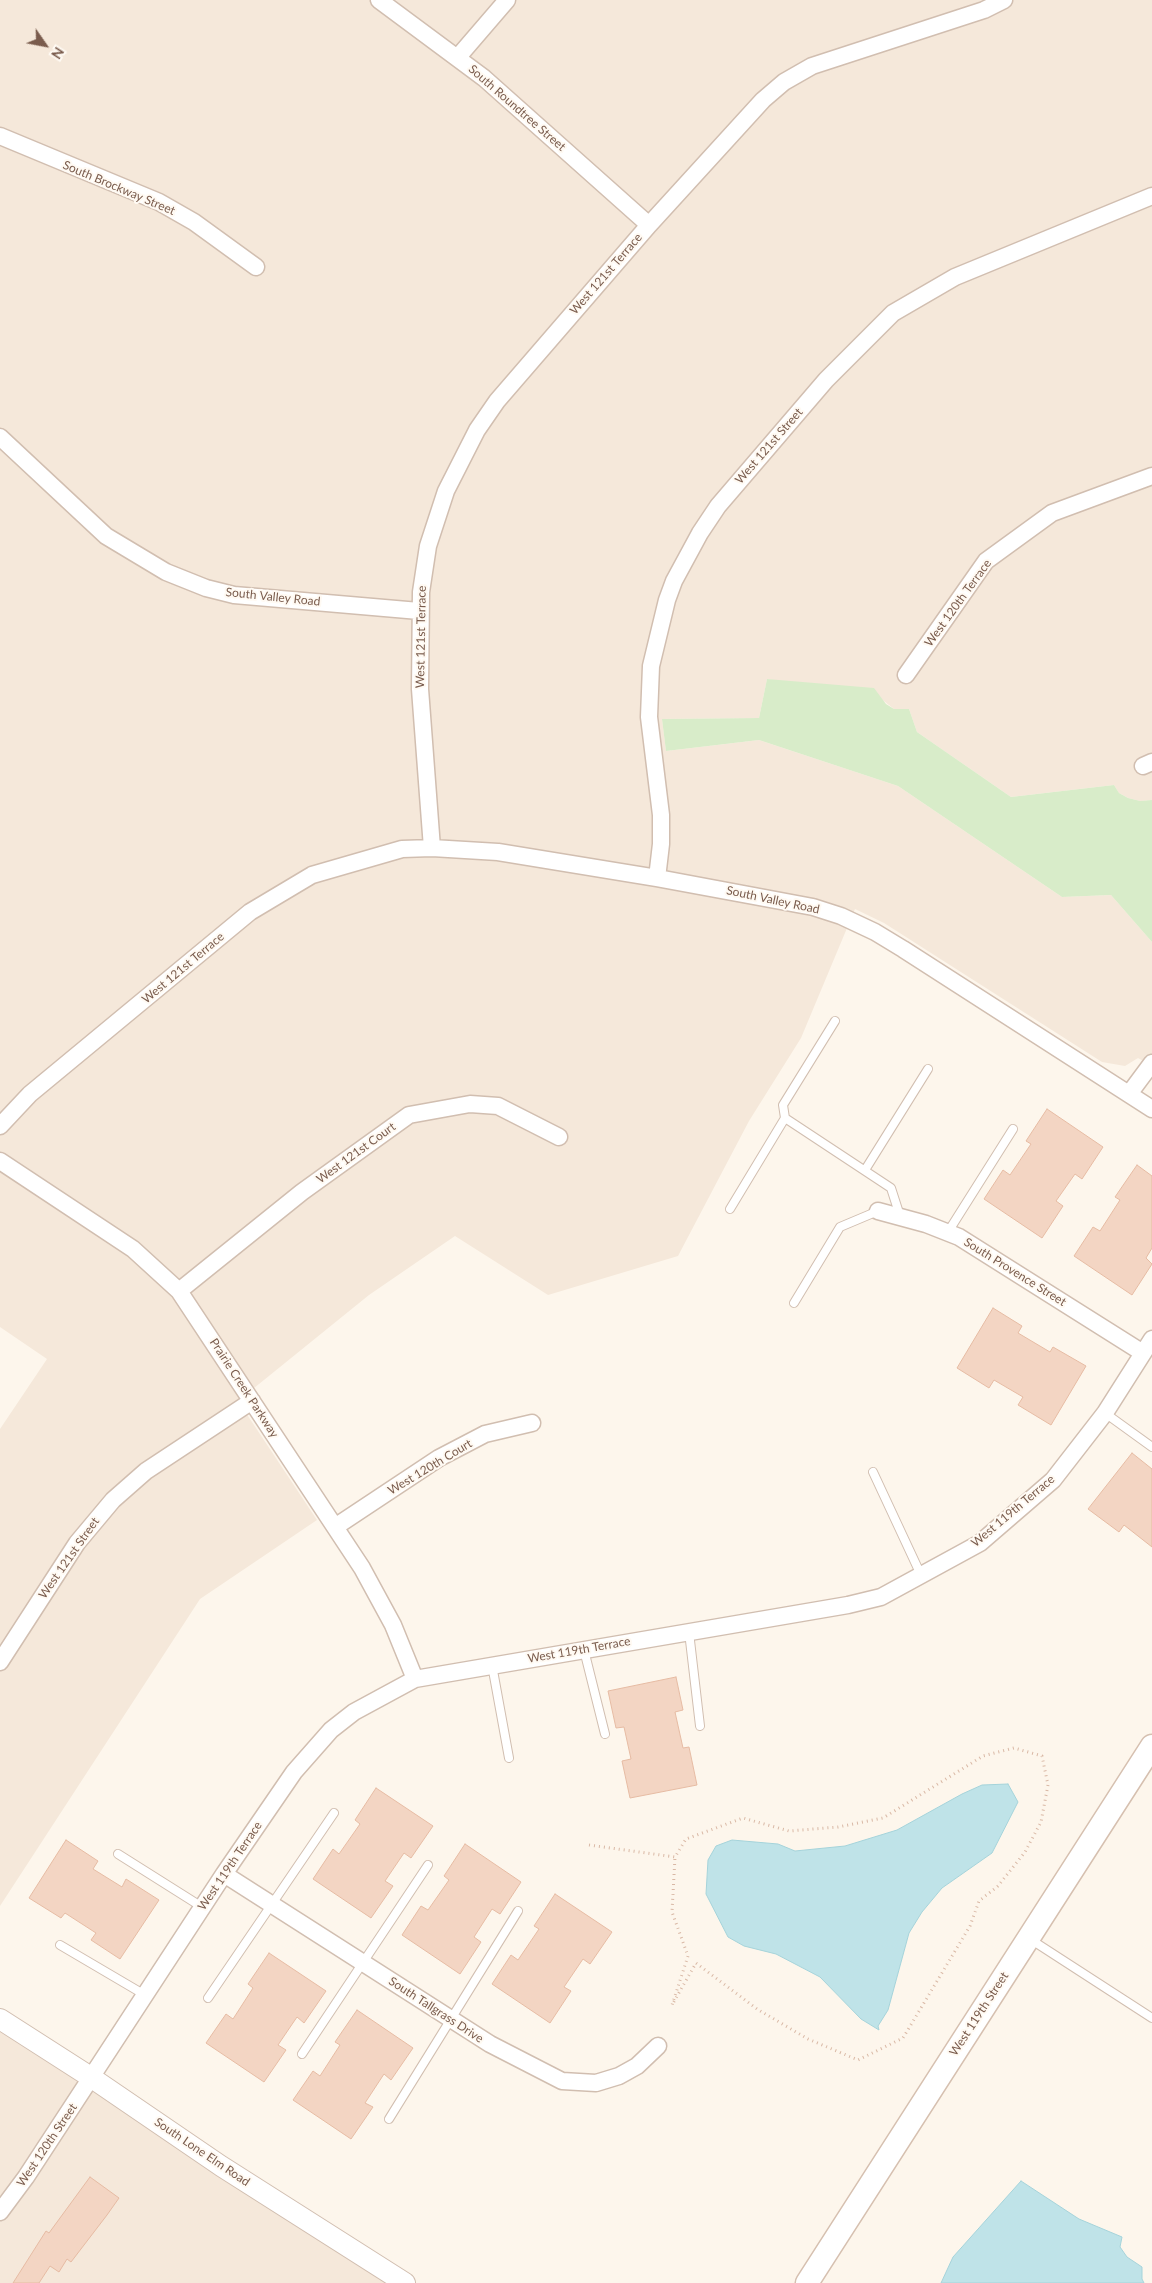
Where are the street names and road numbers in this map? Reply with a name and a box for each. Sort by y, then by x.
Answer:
street label: South Roundtree Street [466,62,568,154]
street label: South Brockway Street [61,158,177,218]
street label: West 121st Terrace [567,231,645,317]
street label: West 121st Street [732,405,806,487]
street label: West 120th Terrace [922,557,994,649]
street label: South Valley Road [225,585,321,609]
street label: West 121st Terrace [413,586,429,688]
street label: South Valley Road [725,883,821,917]
street label: West 121st Terrace [139,930,227,1006]
street label: West 121st Court [314,1120,398,1186]
street label: South Provence Street [961,1235,1069,1309]
street label: Prairie Creek Parkway [206,1336,282,1440]
street label: West 120th Court [385,1436,475,1498]
street label: West 119th Terrace [968,1472,1058,1550]
street label: West 121st Street [36,1515,102,1601]
street label: West 119th Terrace [526,1634,632,1666]
street label: West 119th Terrace [195,1819,265,1913]
street label: West 119th Street [946,1969,1012,2059]
street label: South Tallgrass Drive [386,1974,486,2046]
street label: West 120th Street [14,2101,80,2189]
street label: South Lone Elm Road [152,2115,252,2189]

